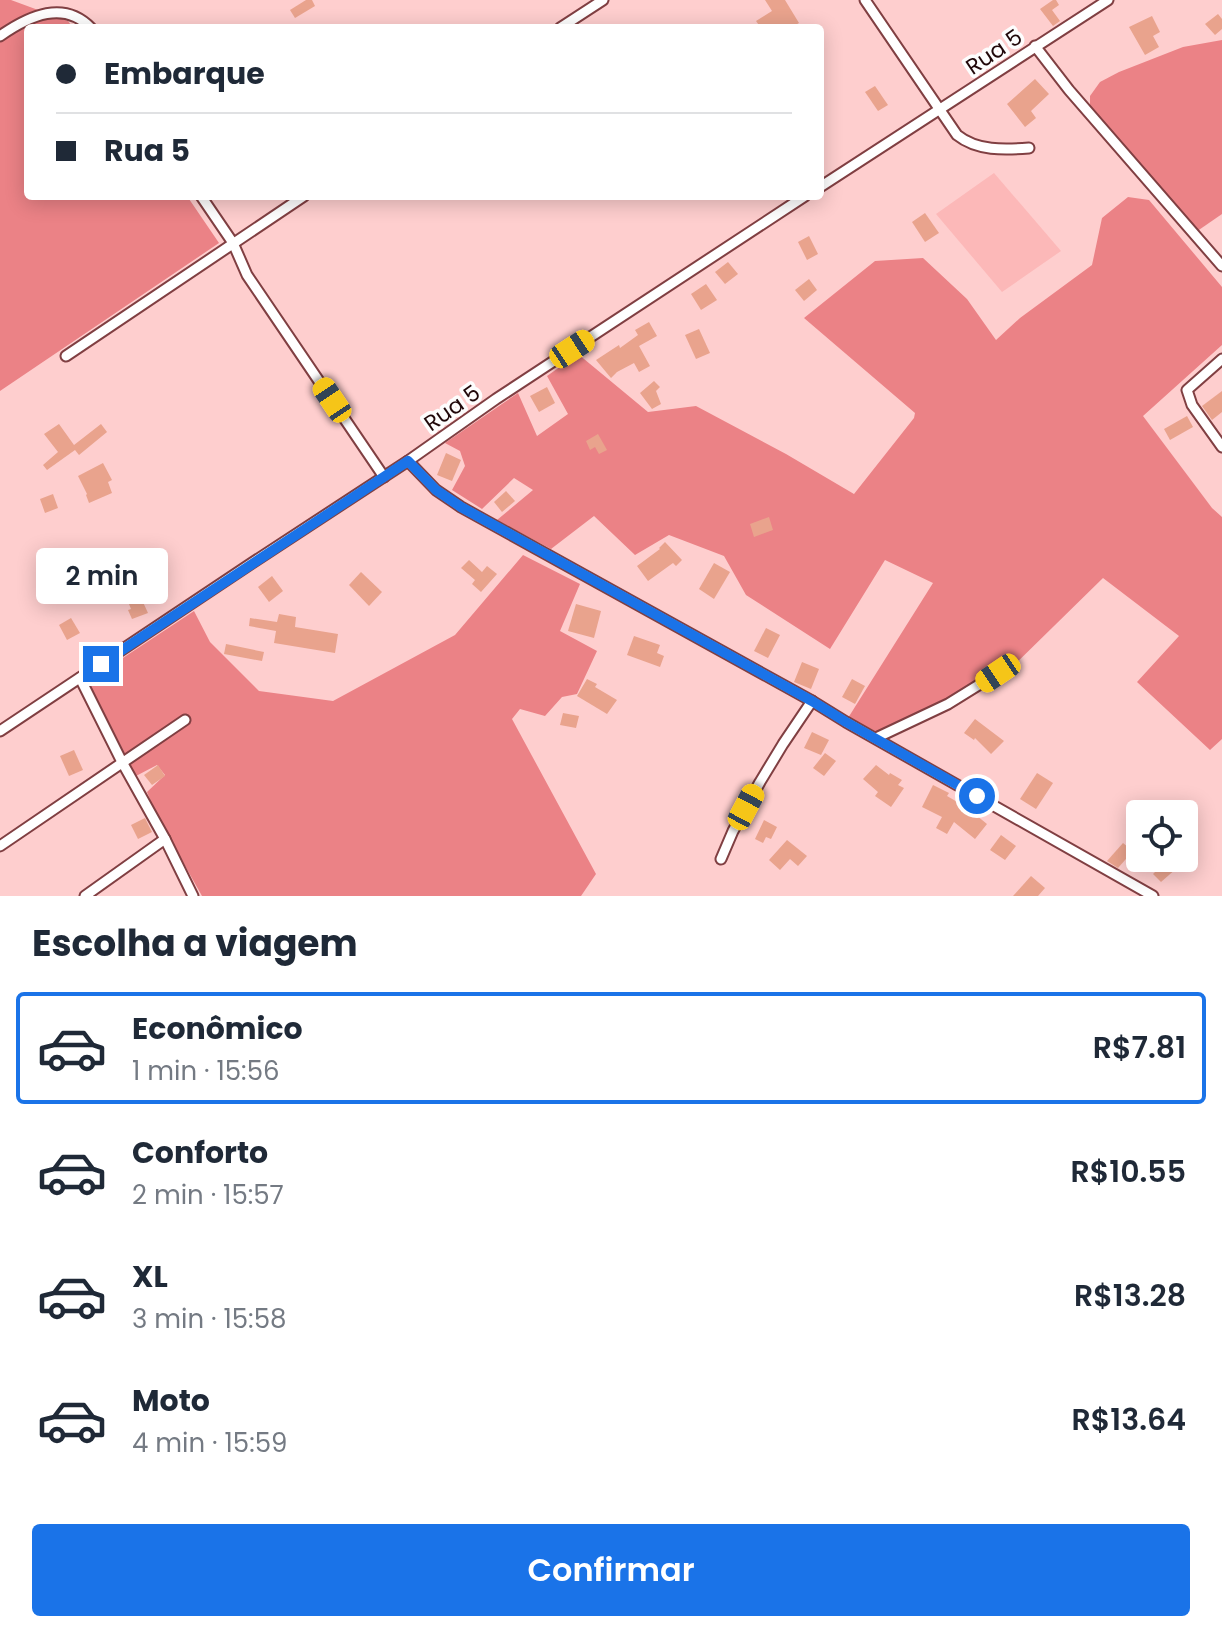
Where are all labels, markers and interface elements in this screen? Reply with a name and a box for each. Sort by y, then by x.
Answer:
street label: Rua 5 [960,22,1028,82]
text: Embarque [104,52,265,95]
text: Rua 5 [104,129,190,172]
car [545,326,599,372]
car [309,373,355,427]
street label: Rua 5 [418,378,486,438]
callout: 2 min [35,548,167,604]
text: 2 min [66,558,138,594]
route end [83,646,119,682]
car [971,650,1025,696]
route start [959,778,995,814]
car [724,780,768,834]
map controls [1126,800,1198,872]
button: locate [1126,800,1198,872]
text: Escolha a viagem [32,918,358,969]
text: Econômico [132,1007,303,1050]
icon: car [36,1012,108,1084]
text: R$7.81 [1093,1026,1186,1069]
text: 1 min · 15:56 [132,1053,280,1089]
text: Conforto [132,1131,268,1174]
icon: car [36,1136,108,1208]
text: R$10.55 [1070,1150,1186,1193]
text: 2 min · 15:57 [132,1177,284,1213]
text: XL [132,1255,168,1298]
icon: car [36,1260,108,1332]
text: R$13.28 [1074,1274,1186,1317]
text: 3 min · 15:58 [132,1301,286,1337]
text: Moto [132,1379,210,1422]
icon: car [36,1384,108,1456]
text: R$13.64 [1071,1398,1186,1441]
text: 4 min · 15:59 [132,1425,287,1461]
button: Confirmar [32,1524,1190,1616]

